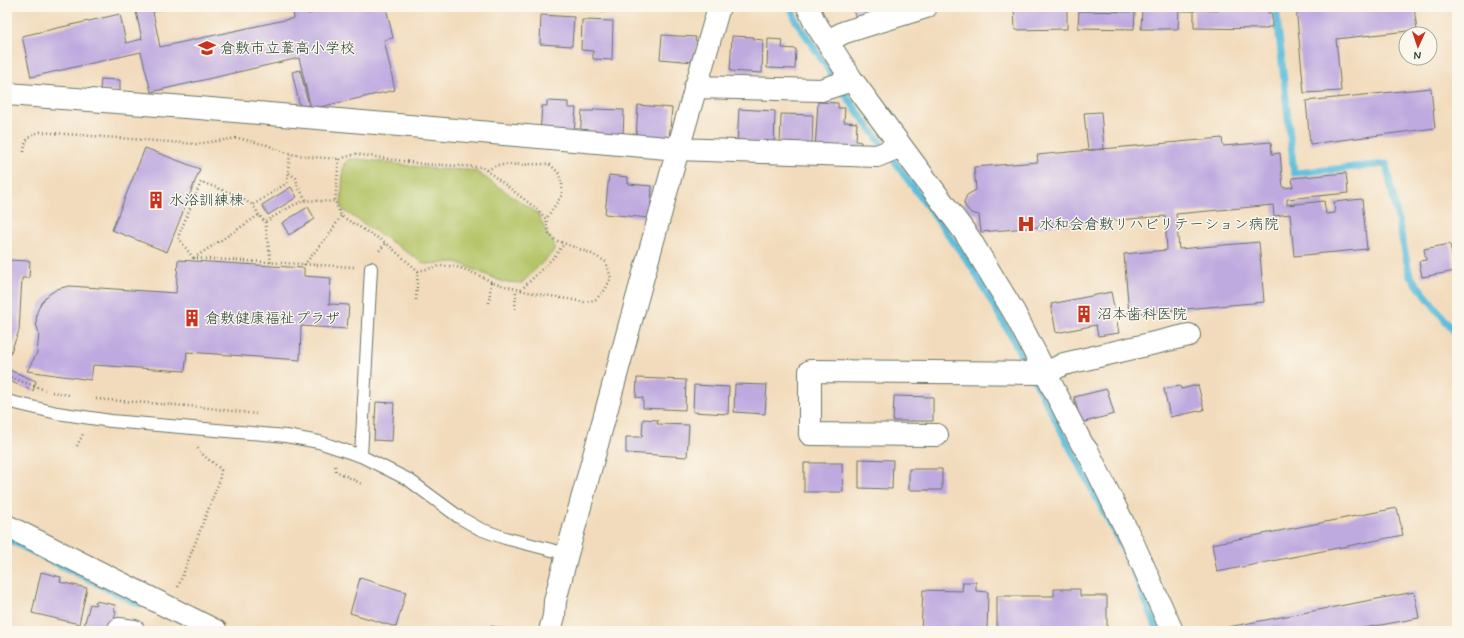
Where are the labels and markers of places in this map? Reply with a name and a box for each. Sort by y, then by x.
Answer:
school or university icon: 倉敷市立葦高小学校 [197,38,217,58]
place label: 倉敷市立葦高小学校 [220,39,355,59]
building icon: 水浴訓練棟 [146,190,166,210]
place label: 水浴訓練棟 [169,191,244,211]
hospital icon: 水和会倉敷リハビリテーション病院 [1016,214,1036,234]
place label: 水和会倉敷リハビリテーション病院 [1039,215,1279,235]
building icon: 沼本歯科医院 [1074,304,1094,324]
place label: 沼本歯科医院 [1097,305,1187,325]
building icon: 倉敷健康福祉プラザ [182,308,202,328]
place label: 倉敷健康福祉プラザ [205,309,340,329]

